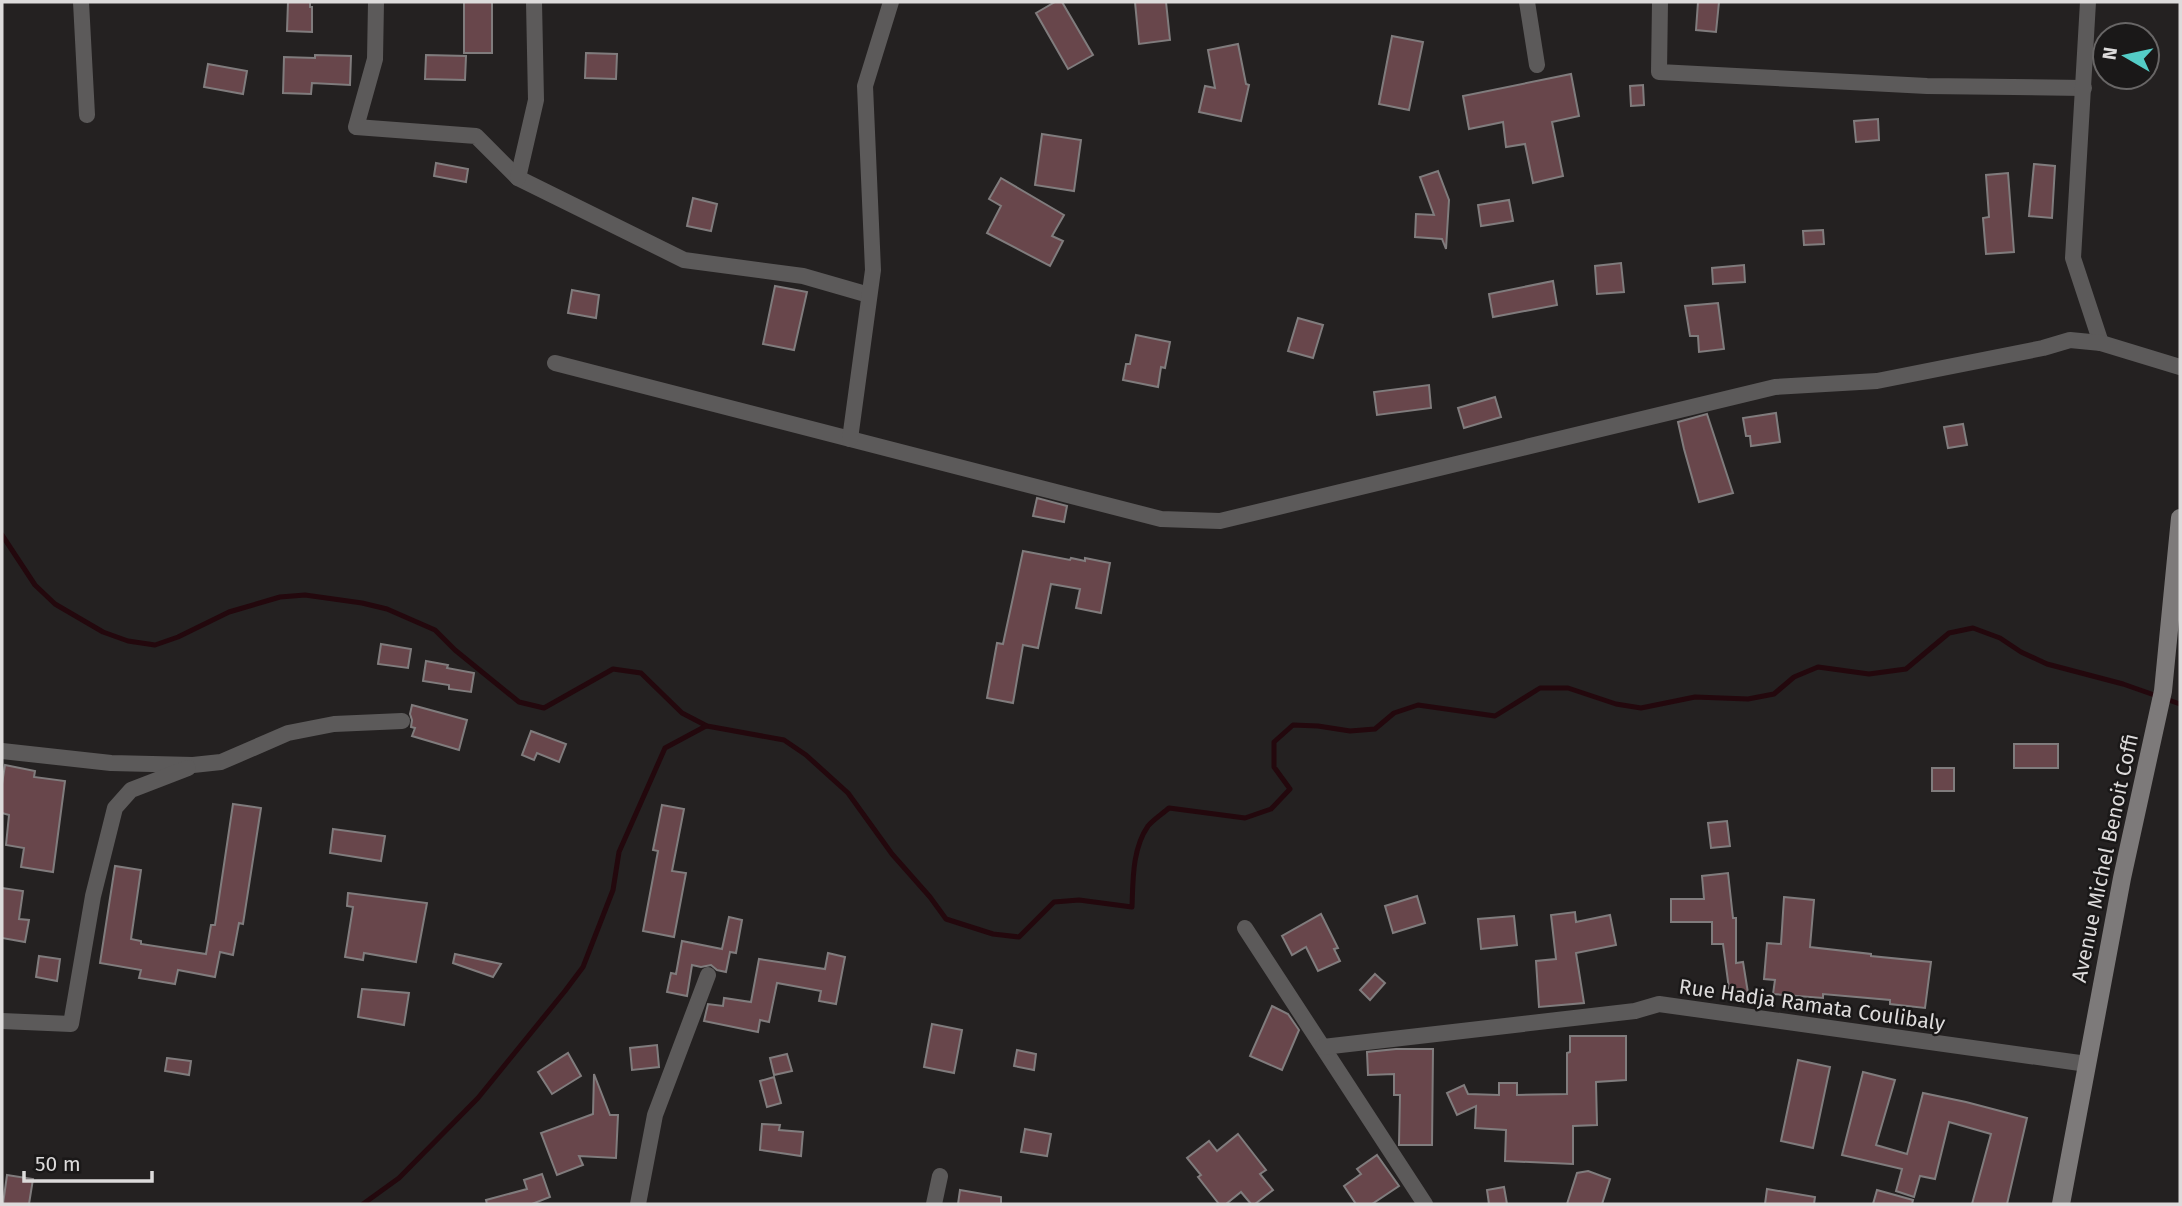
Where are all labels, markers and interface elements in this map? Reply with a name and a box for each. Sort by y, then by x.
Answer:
north arrow [2091,21,2161,91]
text: N [2097,45,2122,61]
street label: Avenue Michel Benoit Coffi [2066,731,2144,985]
street label: Rue Hadja Ramata Coulibaly [1677,973,1947,1037]
scale bar [24,1140,152,1184]
text: 50 m [35,1151,81,1177]

